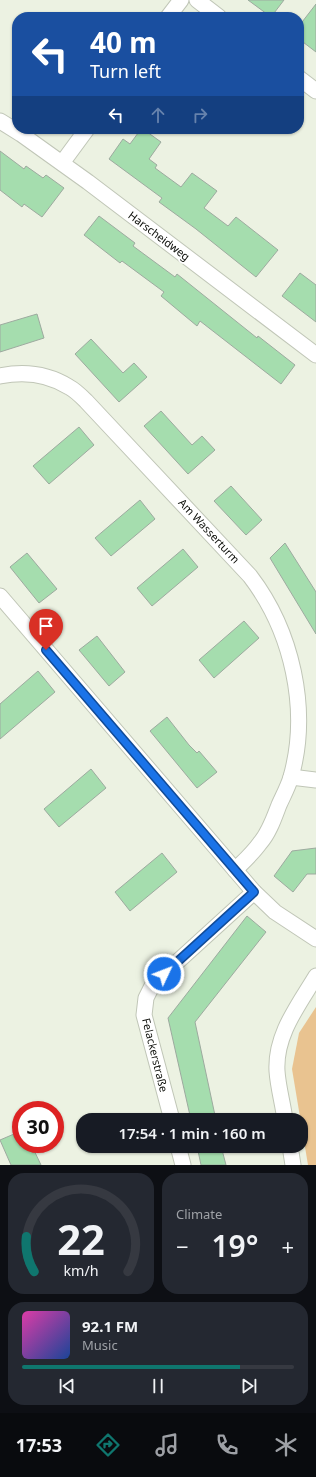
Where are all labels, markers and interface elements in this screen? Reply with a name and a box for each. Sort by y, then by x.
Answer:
text: 40 m [90,23,157,61]
icon: left [24,28,76,80]
text: Turn left [90,59,161,83]
icon: left [105,104,127,126]
icon: ahead [147,104,169,126]
icon: right [189,104,211,126]
street label: Harscheidweg [125,207,193,264]
street label: Am Wasserturm [175,495,243,566]
pin [29,609,63,650]
icon: arrive [35,615,57,637]
position arrow [143,953,185,995]
street label: Felackerstraße [139,1016,172,1093]
speed limit sign: 30 [12,1101,64,1153]
text: 17:54 · 1 min · 160 m [118,1123,266,1143]
text: Climate [176,1205,222,1223]
text: 22 [57,1210,105,1266]
text: 19° [211,1225,259,1266]
text: − [176,1231,189,1261]
text: + [281,1231,294,1261]
text: km/h [63,1260,99,1279]
text: 92.1 FM [82,1316,138,1336]
text: Music [82,1336,118,1354]
icon: previous [56,1375,78,1397]
icon: pause [147,1375,169,1397]
icon: next [238,1375,260,1397]
icon: directions [94,1431,122,1459]
icon: music [153,1431,181,1459]
icon: phone [213,1431,241,1459]
icon: climate [272,1431,300,1459]
text: 17:53 [16,1433,62,1457]

